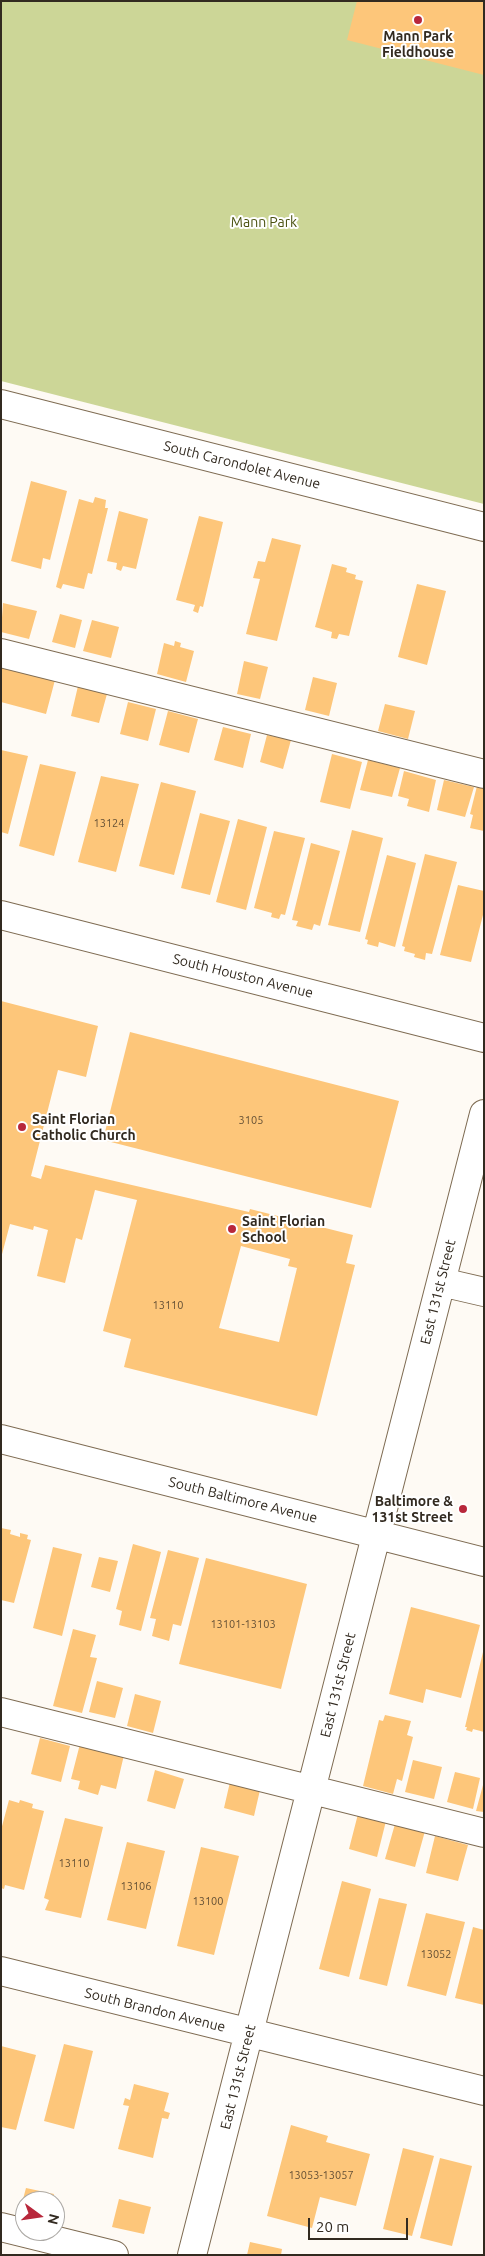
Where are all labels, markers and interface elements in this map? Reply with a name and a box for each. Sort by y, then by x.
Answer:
marker: Mann Park Fieldhouse [412,14,424,26]
place label: Mann Park Fieldhouse [382,28,454,60]
park label: Mann Park [231,214,297,230]
street label: South Carondolet Avenue [162,437,322,493]
house number: 13124 [93,816,125,830]
street label: South Houston Avenue [171,950,315,1002]
place label: Saint Florian Catholic Church [32,1111,136,1144]
house number: 3105 [239,1113,263,1127]
marker: Saint Florian Catholic Church [16,1121,28,1133]
place label: Saint Florian School [242,1213,325,1246]
marker: Saint Florian School [226,1223,238,1235]
street label: East 131st Street [417,1238,459,1346]
house number: 13110 [152,1298,184,1312]
street label: South Baltimore Avenue [167,1473,319,1527]
place label: Baltimore & 131st Street [372,1493,453,1525]
marker: Baltimore & 131st Street [457,1503,469,1515]
house number: 13101-13103 [210,1617,276,1631]
street label: East 131st Street [317,1631,359,1739]
house number: 13110 [58,1856,90,1870]
house number: 13106 [120,1879,152,1893]
house number: 13100 [192,1894,224,1908]
house number: 13052 [420,1947,452,1961]
street label: South Brandon Avenue [83,1984,227,2036]
street label: East 131st Street [217,2023,259,2131]
house number: 13053-13057 [288,2168,354,2182]
north arrow [15,2191,65,2241]
scale bar [310,2208,410,2240]
text: N [45,2212,63,2226]
text: 20 m [316,2218,349,2235]

